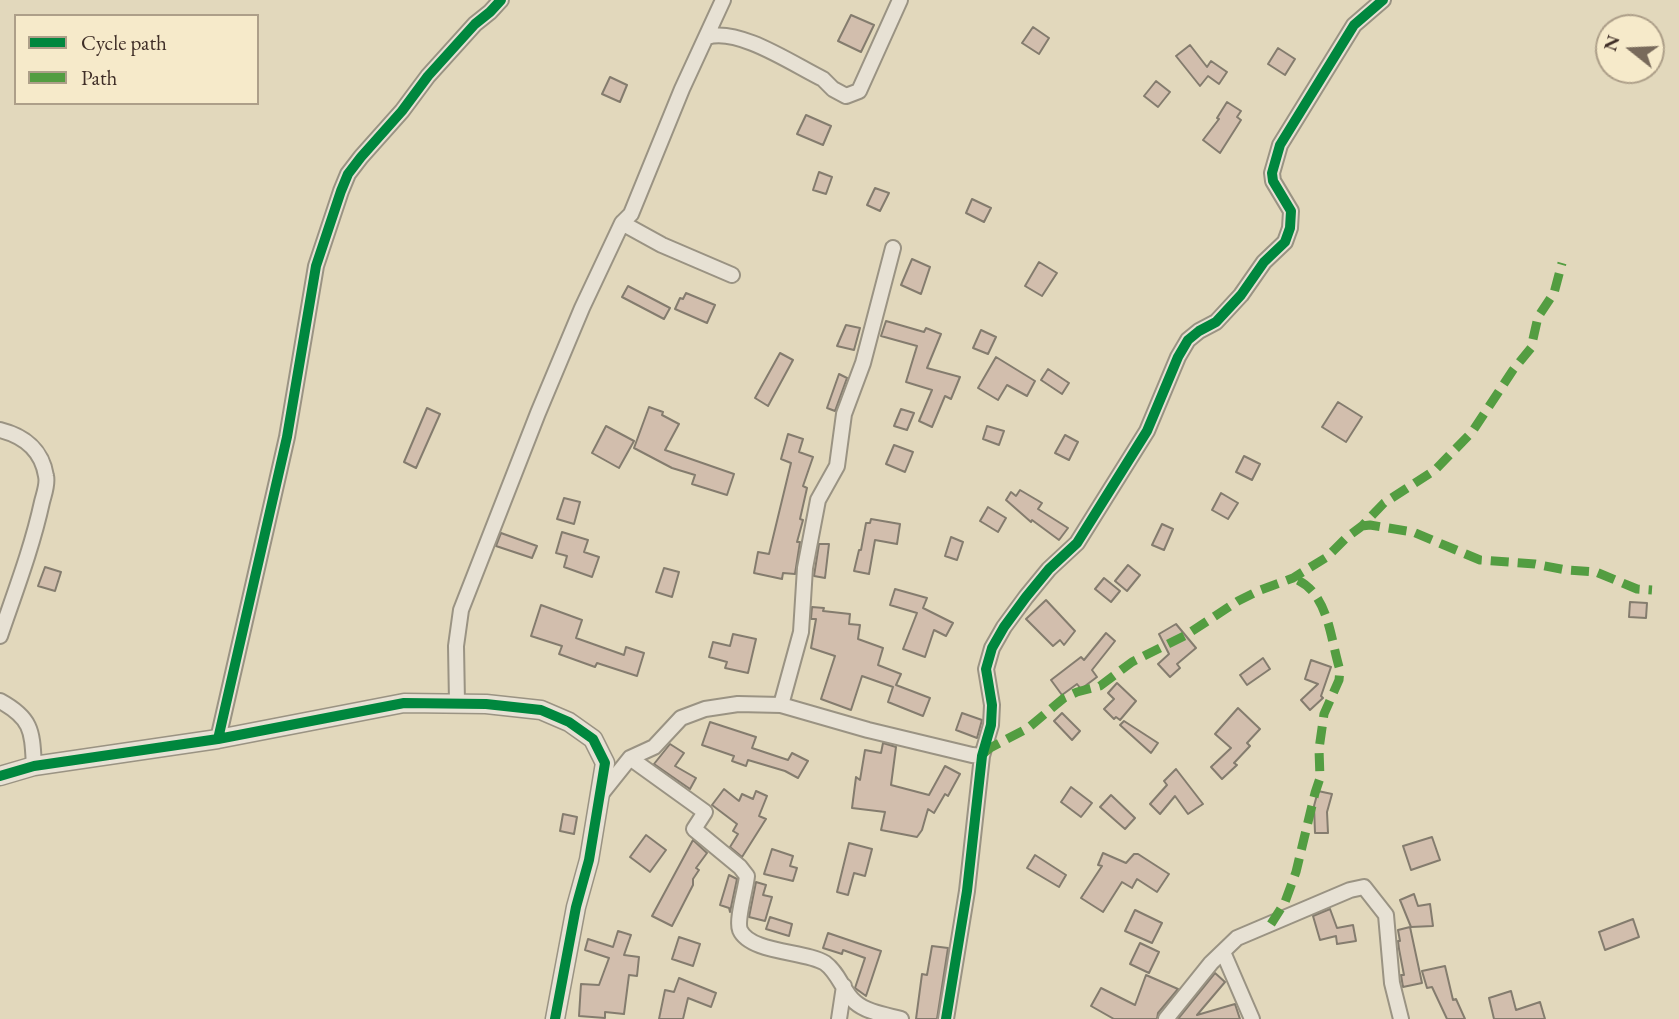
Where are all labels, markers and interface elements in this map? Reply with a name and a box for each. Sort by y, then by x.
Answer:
legend [14,14,259,105]
north arrow [1595,14,1665,84]
text: Cycle path [81,29,167,56]
text: N [1597,32,1626,54]
text: Path [81,64,117,91]

